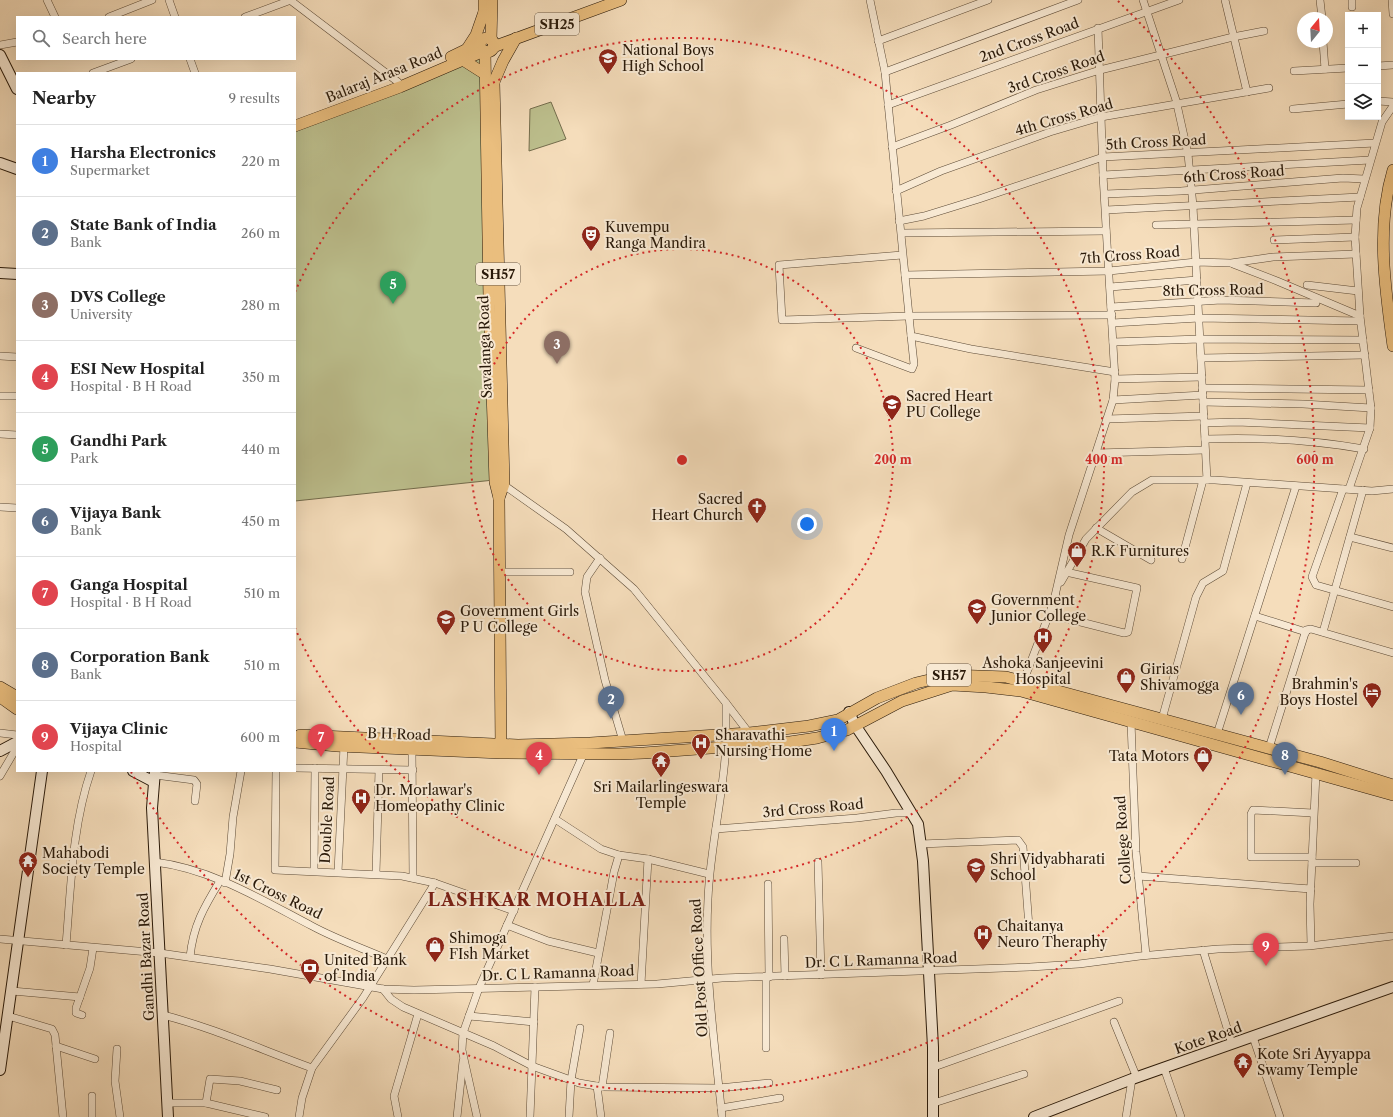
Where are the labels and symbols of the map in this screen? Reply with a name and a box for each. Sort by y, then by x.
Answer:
north arrow [1297,12,1333,48]
road number: SH25 [535,13,579,35]
street label: 2nd Cross Road [977,13,1082,66]
place label: National Boys High School [622,41,714,75]
street label: Balaraj Arasa Road [323,43,445,107]
school or university icon: National Boys High School [597,47,619,75]
street label: 3rd Cross Road [1005,47,1107,97]
street label: 4th Cross Road [1013,94,1116,140]
street label: 5th Cross Road [1105,130,1207,154]
street label: 6th Cross Road [1183,161,1286,187]
place label: Kuvempu Ranga Mandira [605,218,706,252]
theatre icon: Kuvempu Ranga Mandira [580,224,602,252]
street label: 7th Cross Road [1080,243,1181,267]
road number: SH57 [476,263,520,285]
pin: 5 [380,271,406,304]
street label: 8th Cross Road [1162,280,1264,300]
street label: Savalanga Road [474,295,496,399]
pin: 3 [544,331,570,364]
place label: Sacred Heart PU College [906,387,993,421]
school or university icon: Sacred Heart PU College [881,393,903,421]
text: 200 m [874,452,912,467]
text: 400 m [1085,452,1123,467]
text: 600 m [1296,452,1334,467]
centre of rings [675,453,689,467]
place label: Sacred Heart Church [652,490,743,524]
church icon: Sacred Heart Church [746,496,768,524]
your location [797,514,817,534]
shop icon: R.K Furnitures [1066,540,1088,568]
place label: R.K Furnitures [1091,542,1189,560]
place label: Government Junior College [989,591,1086,625]
school or university icon: Government Junior College [966,597,988,625]
place label: Government Girls P U College [460,602,579,636]
school or university icon: Government Girls P U College [435,608,457,636]
hospital icon: Ashoka Sanjeevini Hospital [1032,626,1054,654]
place label: Ashoka Sanjeevini Hospital [981,654,1104,688]
place label: Girias Shivamogga [1140,660,1220,694]
road number: SH57 [927,664,971,686]
shop icon: Girias Shivamogga [1115,666,1137,694]
place label: Brahmin's Boys Hostel [1279,675,1358,709]
hotel icon: Brahmin's Boys Hostel [1361,681,1383,709]
pin: 6 [1228,682,1254,715]
pin: 2 [598,686,624,719]
pin: 1 [821,718,847,751]
pin: 7 [308,724,334,757]
street label: B H Road [367,724,432,744]
place label: Sharavathi Nursing Home [715,726,812,760]
hospital icon: Sharavathi Nursing Home [690,732,712,760]
pin: 4 [526,742,552,775]
pin: 8 [1272,742,1298,775]
shop icon: Tata Motors [1192,745,1214,773]
place label: Tata Motors [1109,747,1189,765]
temple icon: Sri Mailarlingeswara Temple [650,750,672,778]
street label: Double Road [316,775,338,864]
place label: Sri Mailarlingeswara Temple [593,778,729,812]
place label: Dr. Morlawar's Homeopathy Clinic [375,781,505,815]
hospital icon: Dr. Morlawar's Homeopathy Clinic [350,787,372,815]
street label: College Road [1111,794,1135,885]
street label: 3rd Cross Road [762,795,865,821]
place label: Mahabodi Society Temple [42,844,145,878]
temple icon: Mahabodi Society Temple [17,850,39,878]
place label: Shri Vidyabharati School [990,850,1105,884]
school or university icon: Shri Vidyabharati School [965,856,987,884]
street label: 1st Cross Road [231,865,326,923]
district label: LASHKAR MOHALLA [428,889,646,911]
street label: Gandhi Bazar Road [134,892,158,1022]
street label: Old Post Office Road [686,898,712,1038]
place label: Chaitanya Neuro Theraphy [997,917,1108,951]
hospital icon: Chaitanya Neuro Theraphy [972,923,994,951]
place label: Shimoga FIsh Market [449,929,530,963]
pin: 9 [1253,933,1279,966]
shop icon: Shimoga FIsh Market [424,935,446,963]
street label: Dr. C L Ramanna Road [804,948,958,972]
place label: United Bank of India [324,951,407,985]
bank icon: United Bank of India [299,957,321,985]
street label: Dr. C L Ramanna Road [481,961,635,985]
street label: Kote Road [1172,1018,1245,1058]
place label: Kote Sri Ayyappa Swamy Temple [1257,1045,1372,1079]
temple icon: Kote Sri Ayyappa Swamy Temple [1232,1051,1254,1079]

